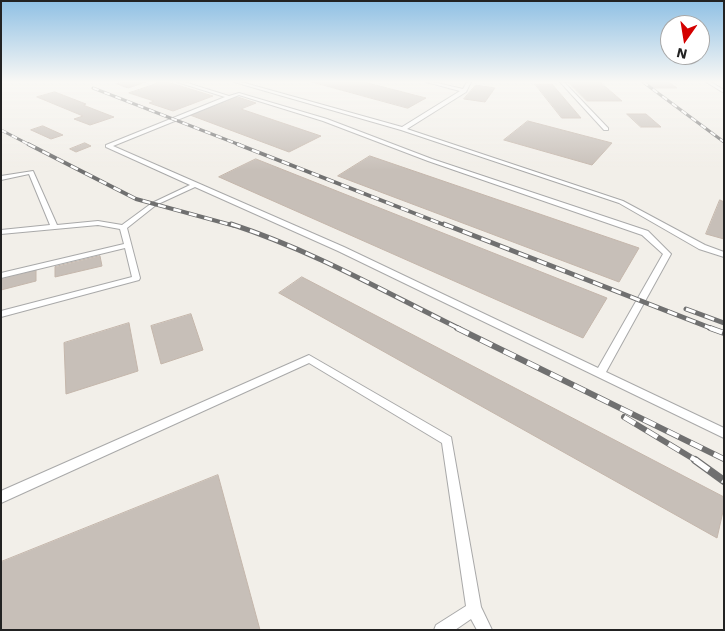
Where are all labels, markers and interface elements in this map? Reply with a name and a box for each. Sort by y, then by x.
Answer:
north arrow [660,15,710,65]
text: N [675,45,689,63]

